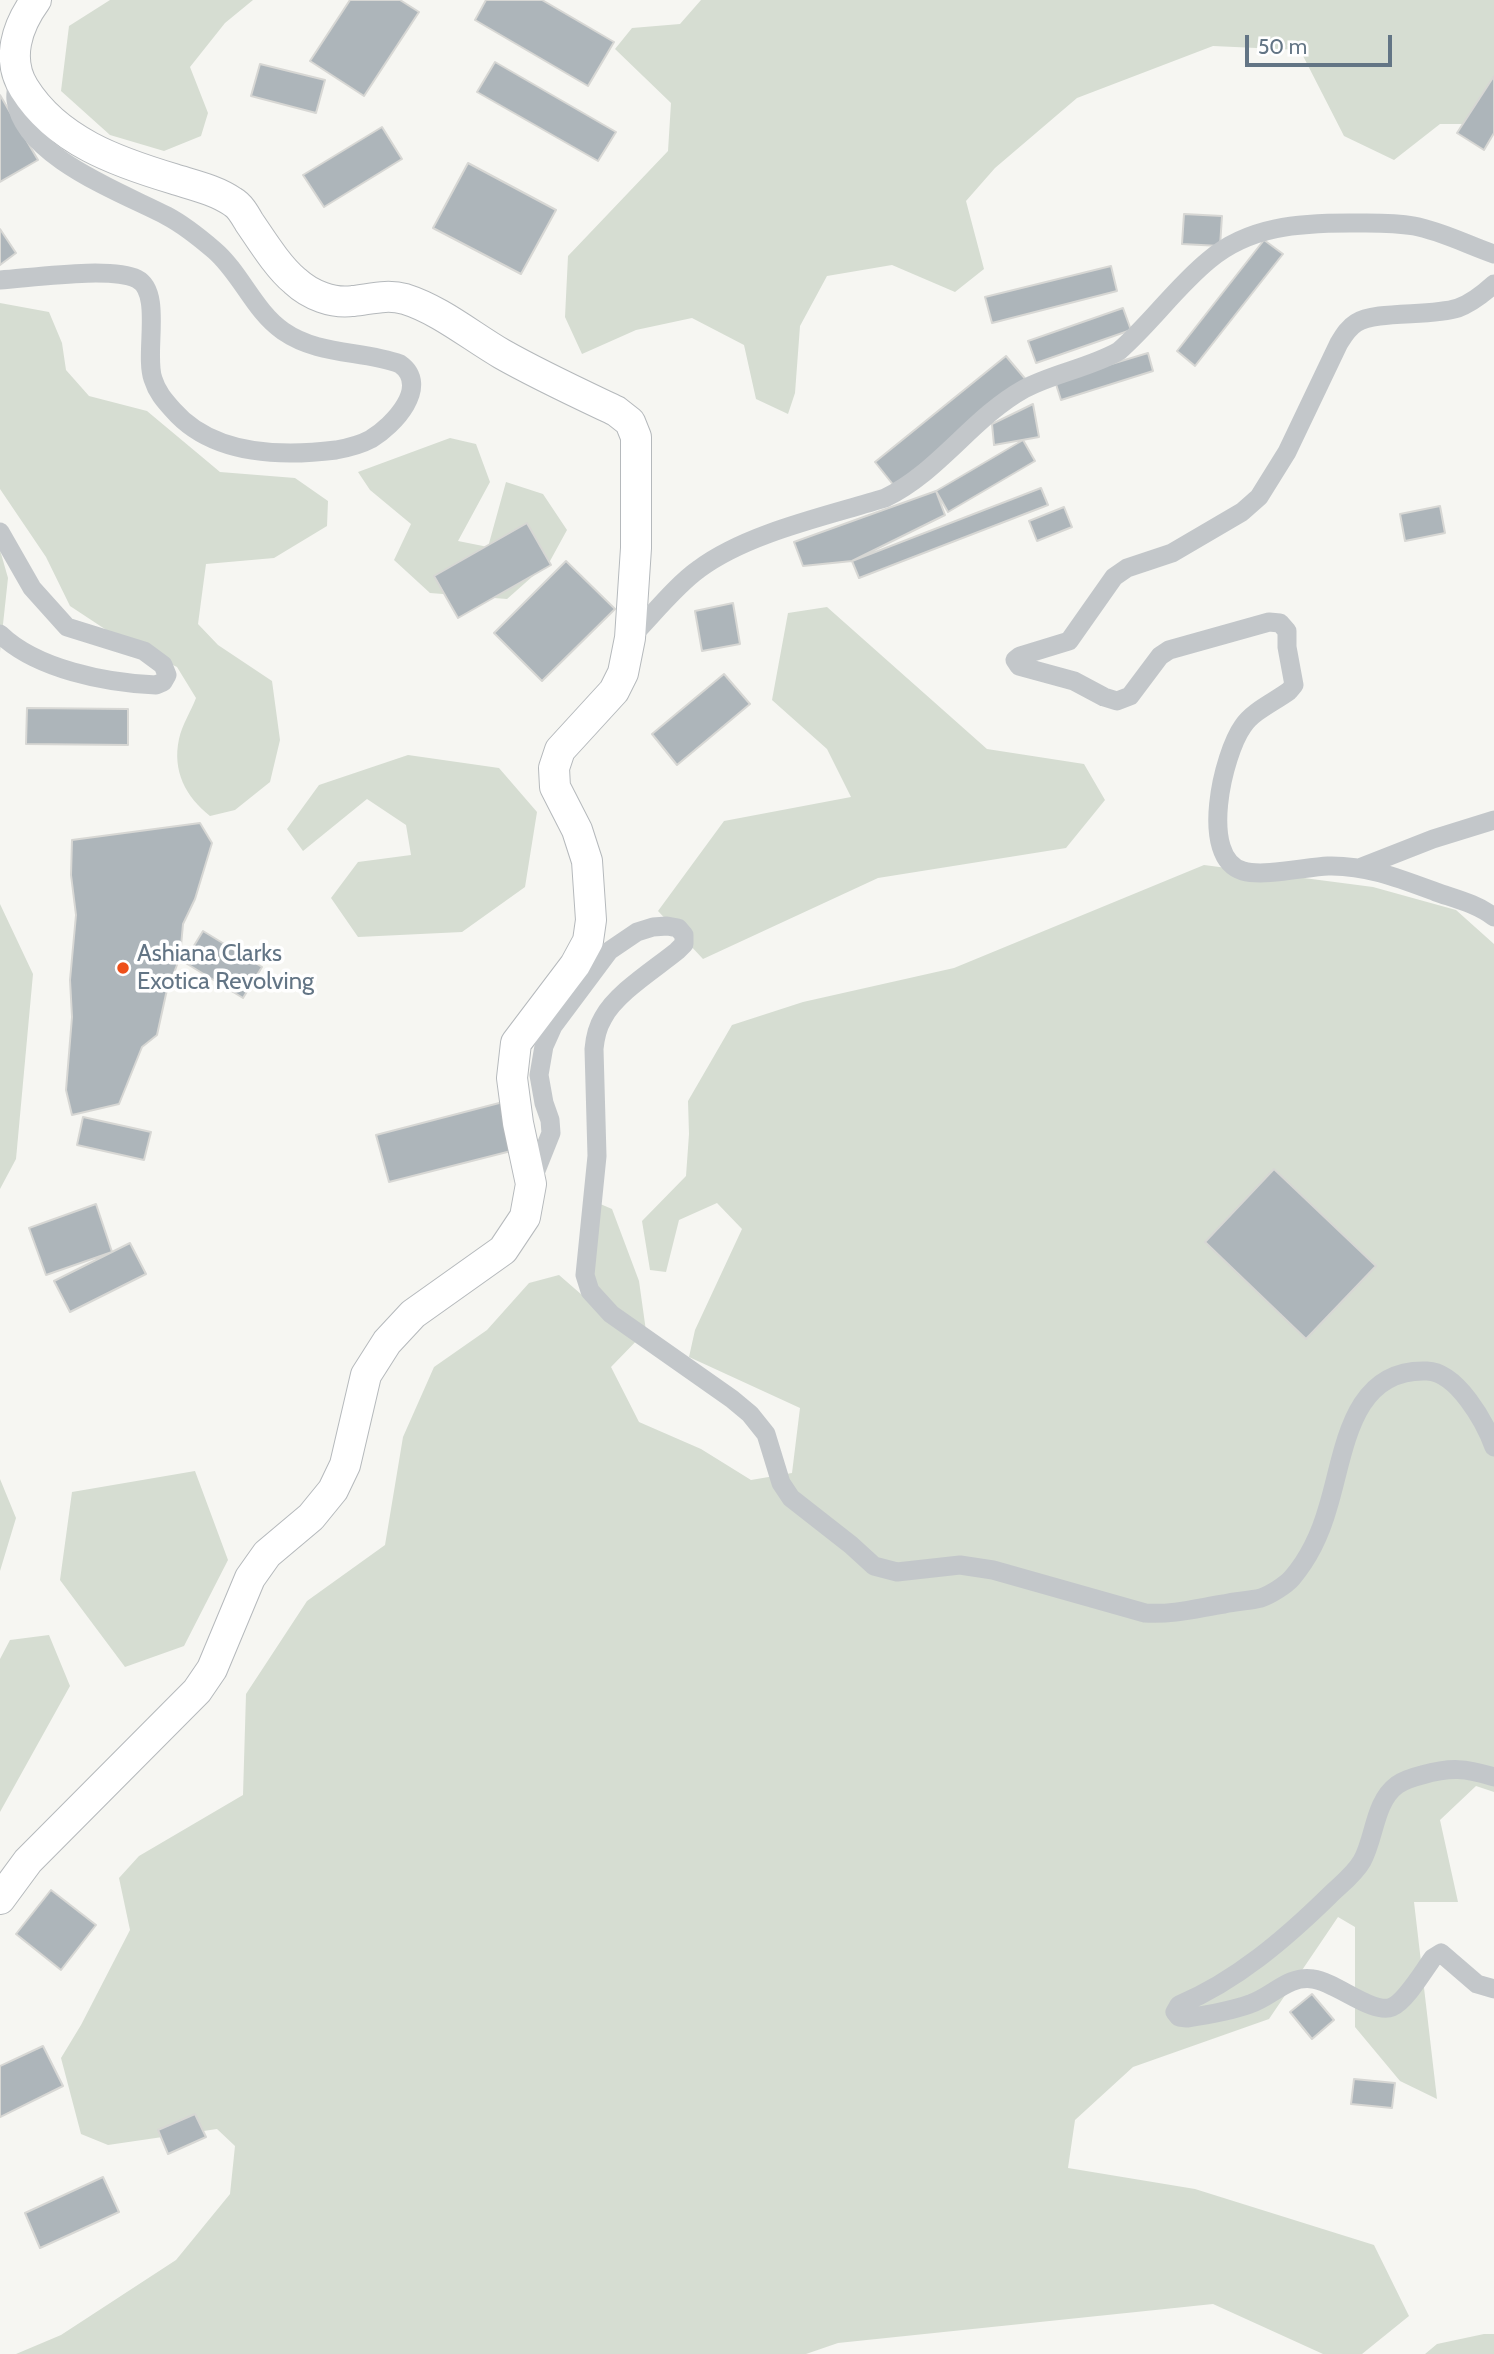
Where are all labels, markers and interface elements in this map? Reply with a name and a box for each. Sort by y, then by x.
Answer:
scale bar [1249,21,1396,65]
text: 50 m [1258,34,1307,59]
place label: Ashiana Clarks Exotica Revolving [137,940,314,996]
marker: Ashiana Clarks Exotica Revolving [115,960,131,976]

